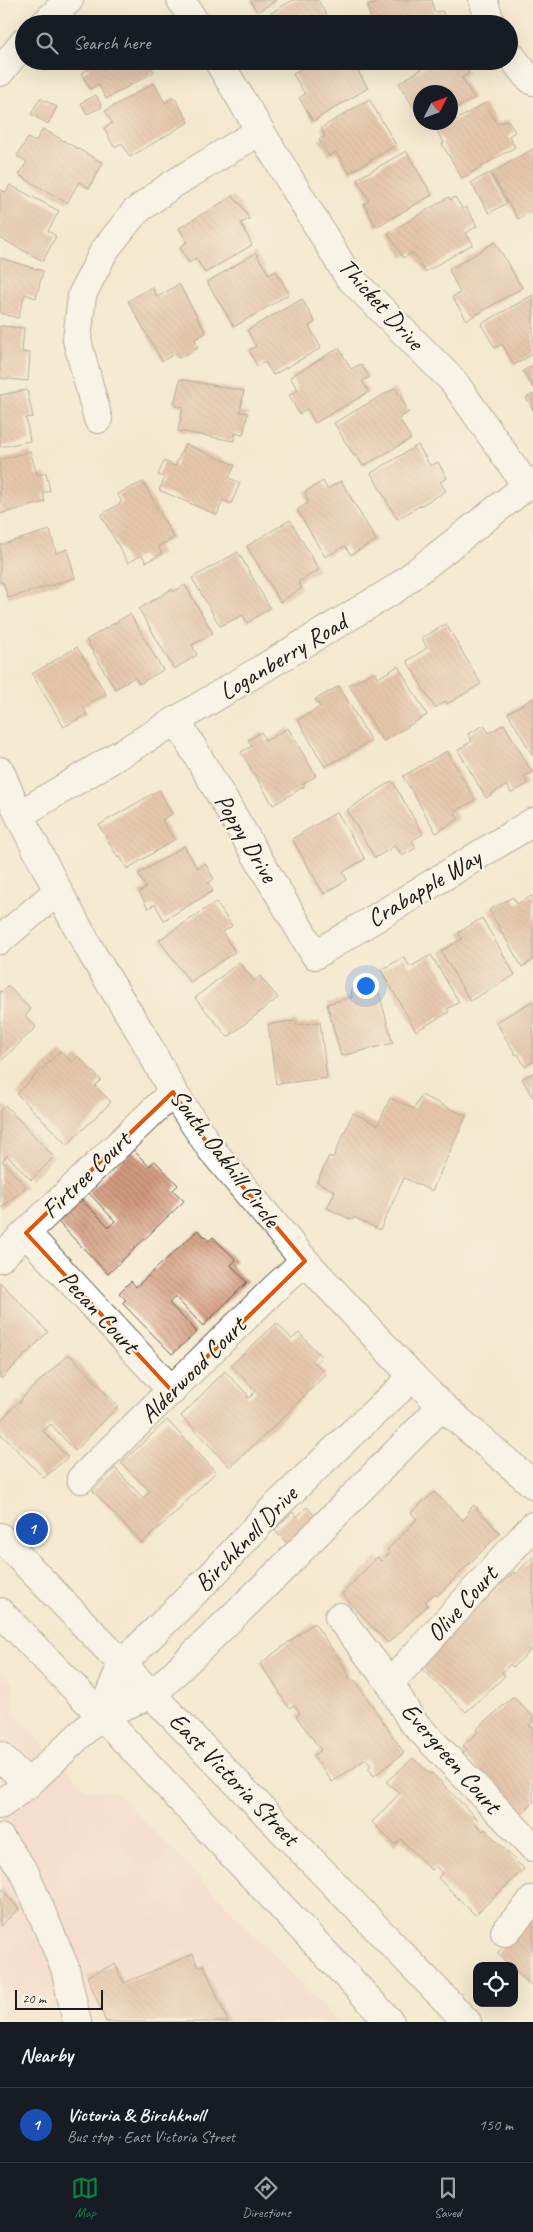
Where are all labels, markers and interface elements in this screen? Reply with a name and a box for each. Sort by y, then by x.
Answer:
search box [15,15,518,70]
icon: search [33,29,61,57]
text: Search here [73,31,150,55]
north arrow [413,85,458,130]
street label: Thicket Drive [331,251,432,358]
street label: Loganberry Road [213,604,356,708]
street label: Poppy Drive [207,788,286,890]
street label: Crabapple Way [361,840,489,934]
your location [353,973,379,999]
street label: South Oakhill Circle [163,1083,288,1235]
street label: Firtree Court [35,1123,139,1225]
street label: Pecan Court [52,1263,148,1363]
street label: Alderwood Court [133,1308,255,1430]
street label: Birchknoll Drive [188,1478,306,1599]
pin: 1 [16,1510,48,1548]
street label: Olive Court [420,1557,506,1649]
street label: Evergreen Court [394,1696,510,1822]
street label: East Victoria Street [162,1705,308,1855]
map controls [473,1962,518,2007]
button: locate [473,1962,518,2007]
scale bar [15,1987,102,2010]
text: 20 m [22,1990,46,2007]
text: Nearby [20,2042,73,2068]
text: Victoria & Birchknoll [67,2103,205,2127]
text: 1 [32,2115,40,2135]
text: 150 m [479,2115,513,2135]
text: Bus stop · East Victoria Street [67,2127,235,2147]
tab: Map [71,2174,99,2221]
tab: Directions [242,2174,291,2221]
tab: Saved [434,2174,462,2221]

